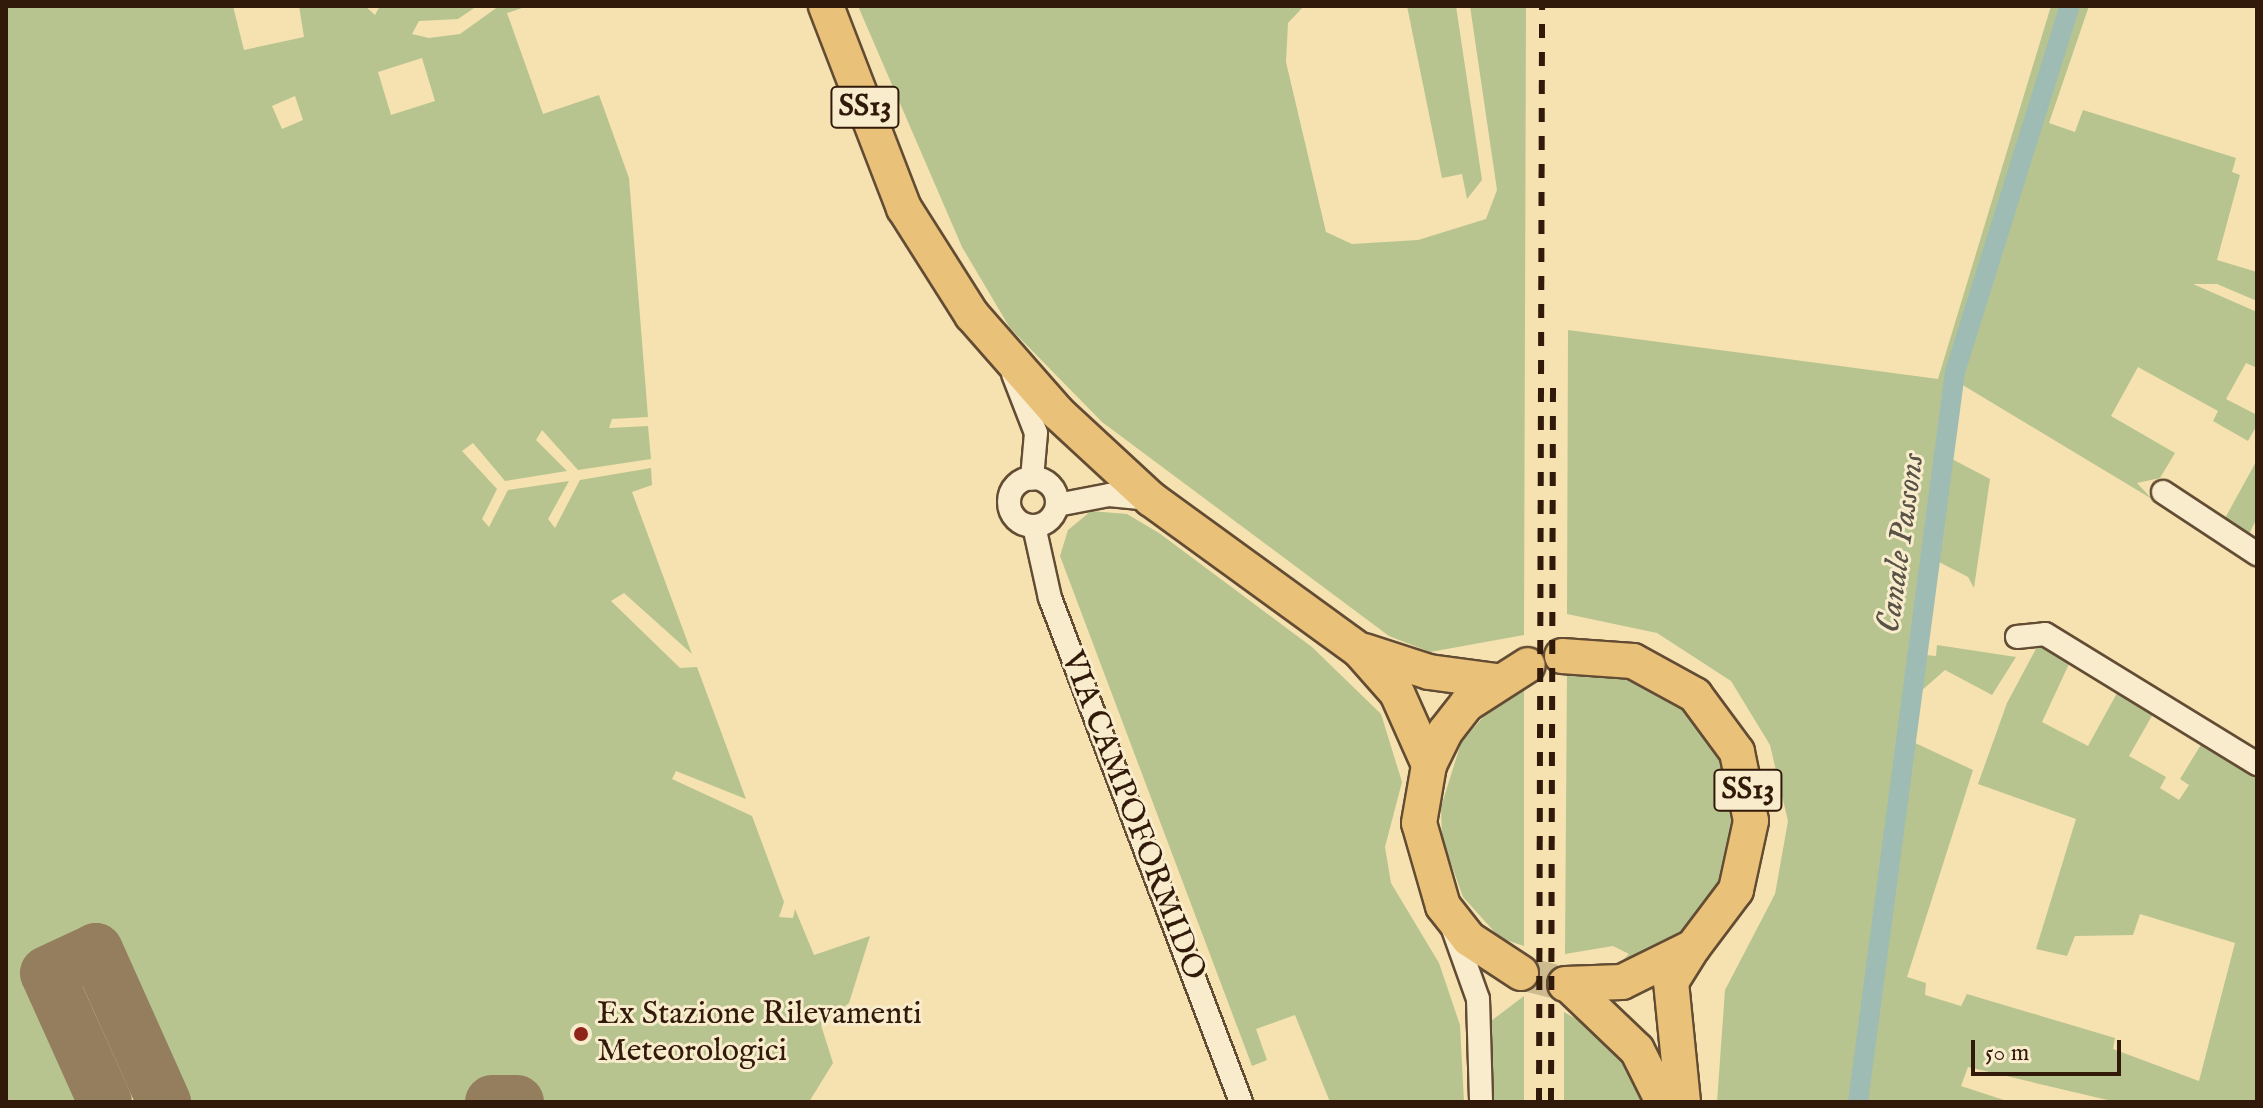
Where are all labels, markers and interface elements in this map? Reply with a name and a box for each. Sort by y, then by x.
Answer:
road number: SS13 [829,81,901,133]
water label: Canale Passons [1868,451,1934,635]
street label: VIA CAMPOFORMIDO [1052,646,1212,986]
road number: SS13 [1712,764,1784,816]
place label: Ex Stazione Rilevamenti Meteorologici [597,997,922,1072]
scale bar [1975,1024,2125,1074]
marker: Ex Stazione Rilevamenti Meteorologici [572,1025,590,1043]
text: 50 m [1985,1038,2029,1069]

